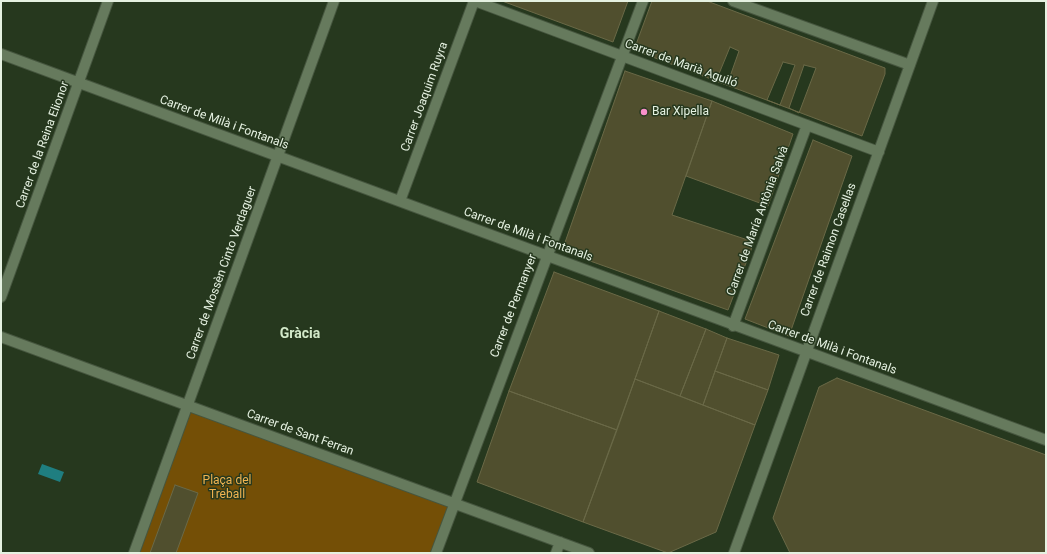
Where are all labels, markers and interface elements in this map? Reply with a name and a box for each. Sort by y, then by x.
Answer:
street label: Carrer de Marià Aguiló [623,37,739,91]
street label: Carrer Joaquim Ruyra [398,40,452,154]
street label: Carrer de la Reina Elionor [13,80,73,210]
street label: Carrer de Milà i Fontanals [158,93,290,153]
place label: Bar Xipella [652,105,709,119]
marker: Bar Xipella [639,107,649,117]
street label: Carrer de María Antònia Salvà [724,144,792,298]
street label: Carrer de Raimon Casellas [798,181,860,319]
street label: Carrer de Mossèn Cinto Verdaguer [184,184,260,362]
street label: Carrer de Milà i Fontanals [462,205,594,265]
street label: Carrer de Permanyer [488,252,540,360]
street label: Carrer de Milà i Fontanals [766,318,898,378]
district label: Gràcia [280,326,320,342]
street label: Carrer de Sant Ferran [244,407,356,459]
park label: Plaça del Treball [203,474,251,502]

